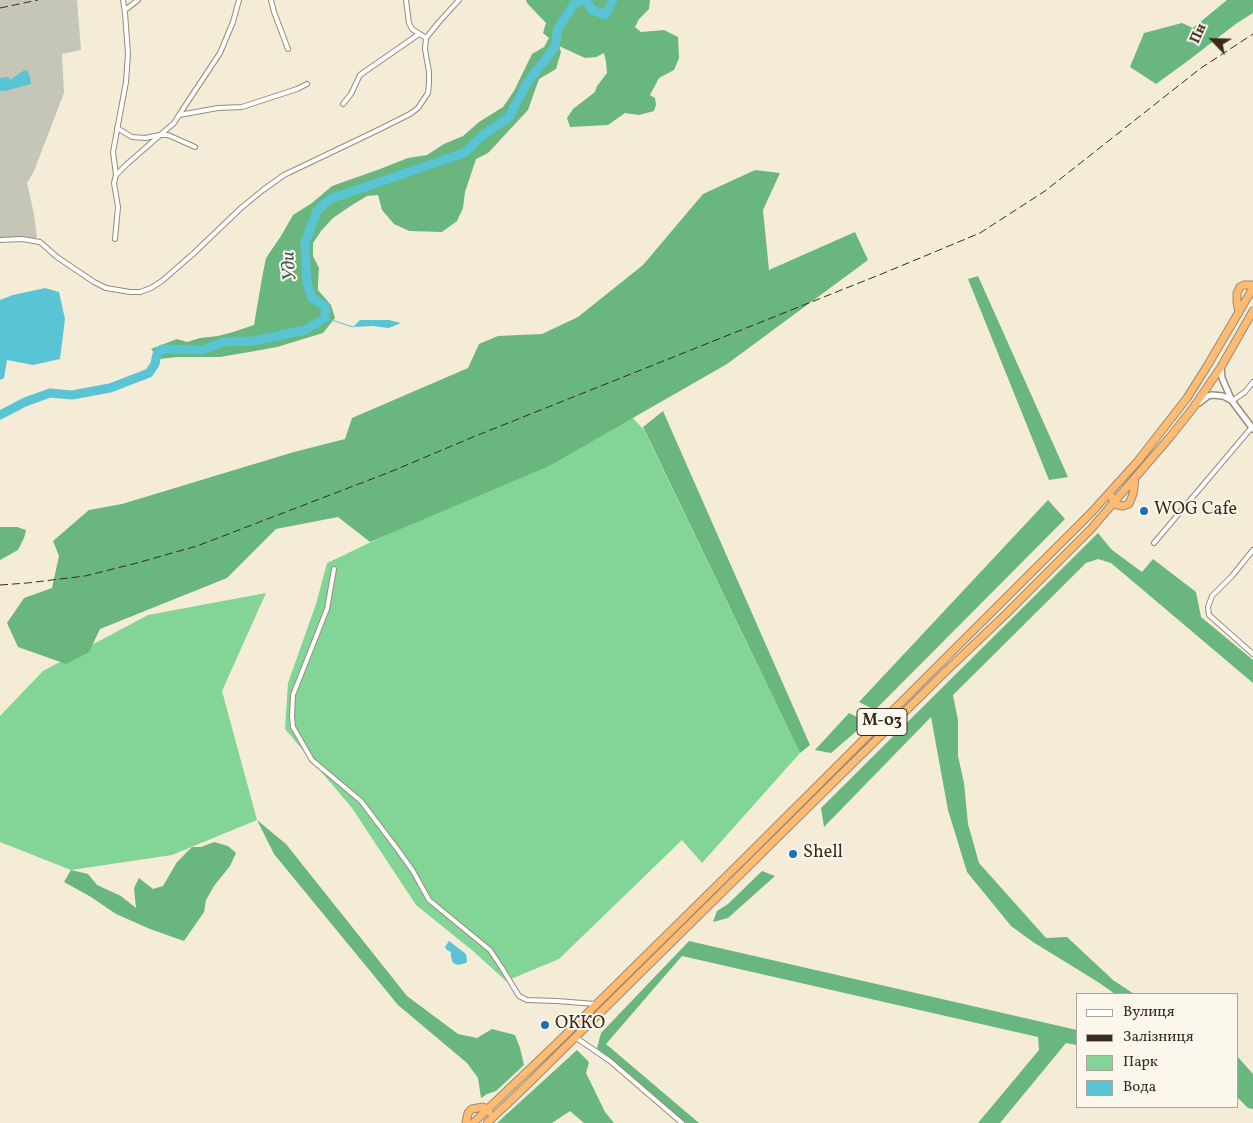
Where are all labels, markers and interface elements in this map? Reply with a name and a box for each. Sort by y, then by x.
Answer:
north arrow [1188,15,1238,65]
text: Пн [1186,21,1212,47]
water label: Уди [279,250,303,282]
place label: WOG Cafe [1154,500,1237,522]
marker: WOG Cafe [1138,505,1150,517]
road number: М-03 [857,709,907,736]
place label: Shell [803,843,843,865]
marker: Shell [787,848,799,860]
legend [1076,993,1238,1108]
text: Вулиця [1123,1002,1174,1023]
place label: ОККО [555,1014,605,1036]
marker: ОККО [539,1019,551,1031]
text: Залізниця [1123,1027,1194,1048]
text: Парк [1123,1052,1158,1073]
text: Вода [1123,1077,1156,1098]

